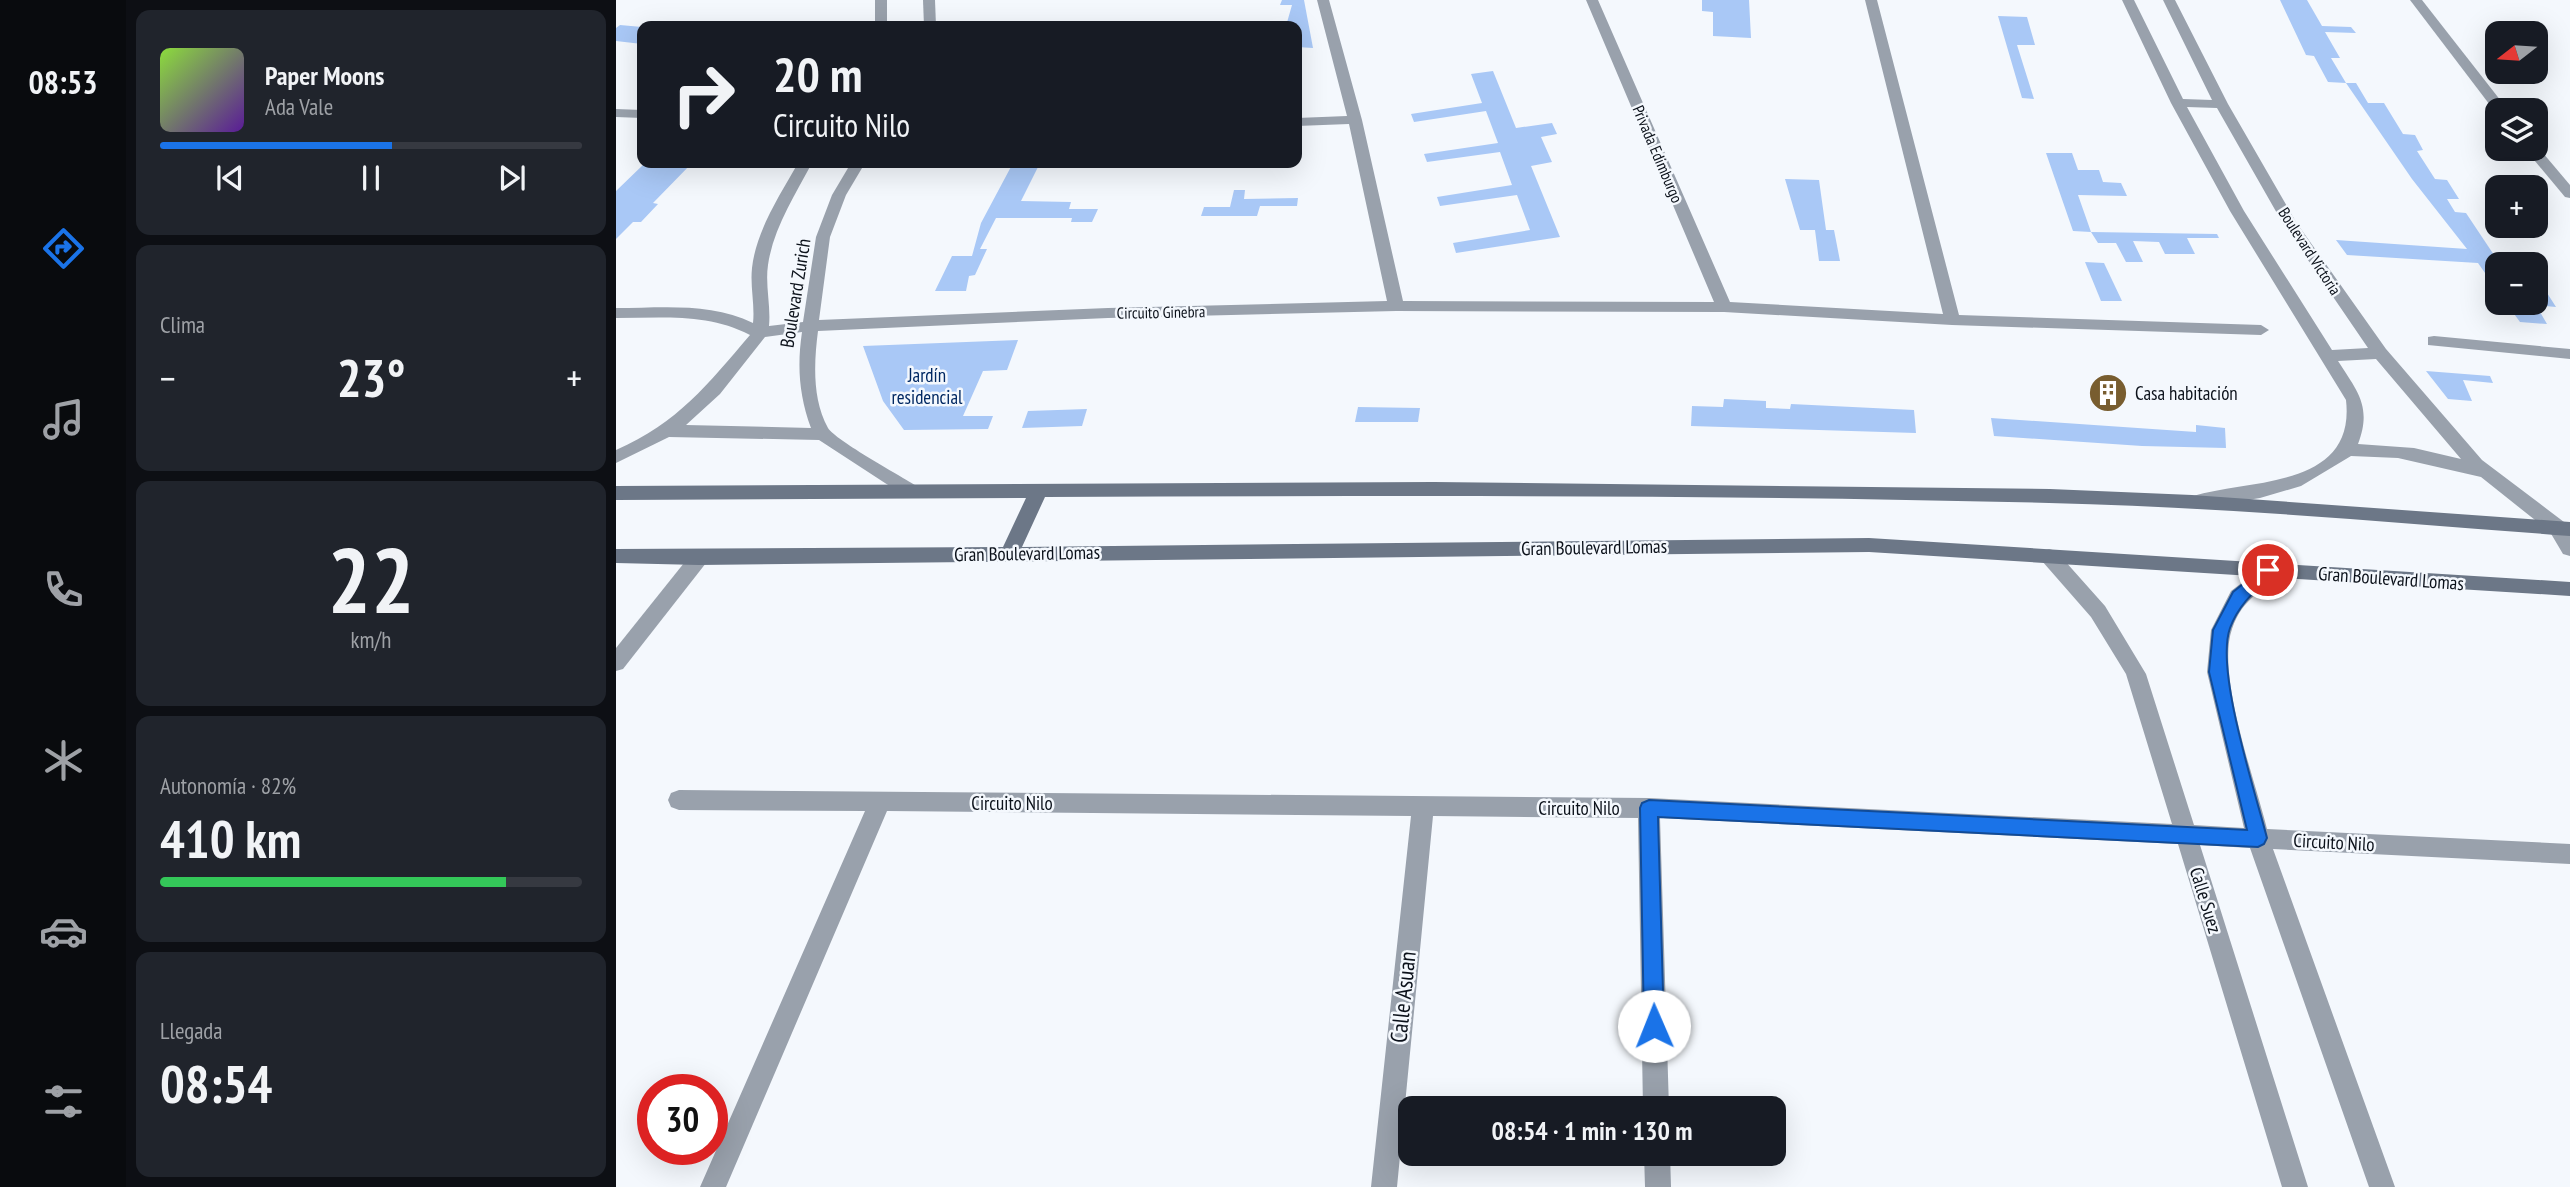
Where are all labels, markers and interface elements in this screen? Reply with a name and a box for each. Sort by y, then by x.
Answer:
north arrow [2485,21,2548,84]
map controls [2485,21,2548,315]
text: 20 m [773,42,862,106]
icon: right [658,49,749,140]
text: Paper Moons [265,59,384,92]
text: 08:53 [28,61,98,103]
text: Ada Vale [265,92,333,121]
button: layers [2485,98,2548,161]
street label: Privada Edimburgo [1629,102,1688,206]
text: Circuito Nilo [773,104,910,146]
icon: previous [211,159,249,197]
icon: pause [352,159,390,197]
icon: next [493,159,531,197]
button: + [2485,175,2548,238]
street label: Boulevard Victoria [2274,203,2346,299]
icon: directions [39,224,88,273]
street label: Boulevard Zurich [775,237,815,349]
button: − [2485,252,2548,315]
street label: Circuito Ginebra [1117,301,1205,323]
text: Clima [160,310,205,339]
text: 23° [337,344,405,411]
text: − [160,353,176,402]
text: + [566,353,582,402]
park label: Jardín residencial [892,363,963,409]
building icon: Casa habitación [2087,372,2129,414]
place label: Casa habitación [2135,381,2238,405]
icon: music [39,395,88,444]
text: 22 [328,520,415,638]
street label: Gran Boulevard Lomas [1521,534,1667,560]
street label: Gran Boulevard Lomas [954,540,1100,566]
pin [2238,540,2298,600]
icon: arrive [2249,551,2287,589]
street label: Gran Boulevard Lomas [2317,561,2465,595]
icon: phone [39,565,88,614]
text: km/h [351,625,391,654]
icon: climate [39,736,88,785]
text: Autonomía · 82% [160,771,296,800]
street label: Circuito Nilo [971,791,1053,815]
street label: Circuito Nilo [1538,796,1620,820]
text: 410 km [160,805,301,872]
street label: Circuito Nilo [2293,828,2375,856]
street label: Calle Suez [2185,864,2227,936]
icon: car [39,907,88,956]
street label: Calle Asuan [1383,950,1422,1044]
position arrow [1617,989,1691,1063]
text: Llegada [160,1016,223,1045]
text: 08:54 [160,1050,272,1117]
speed limit sign: 30 [637,1074,728,1165]
icon: filters [39,1077,88,1126]
text: 08:54 · 1 min · 130 m [1492,1114,1692,1147]

